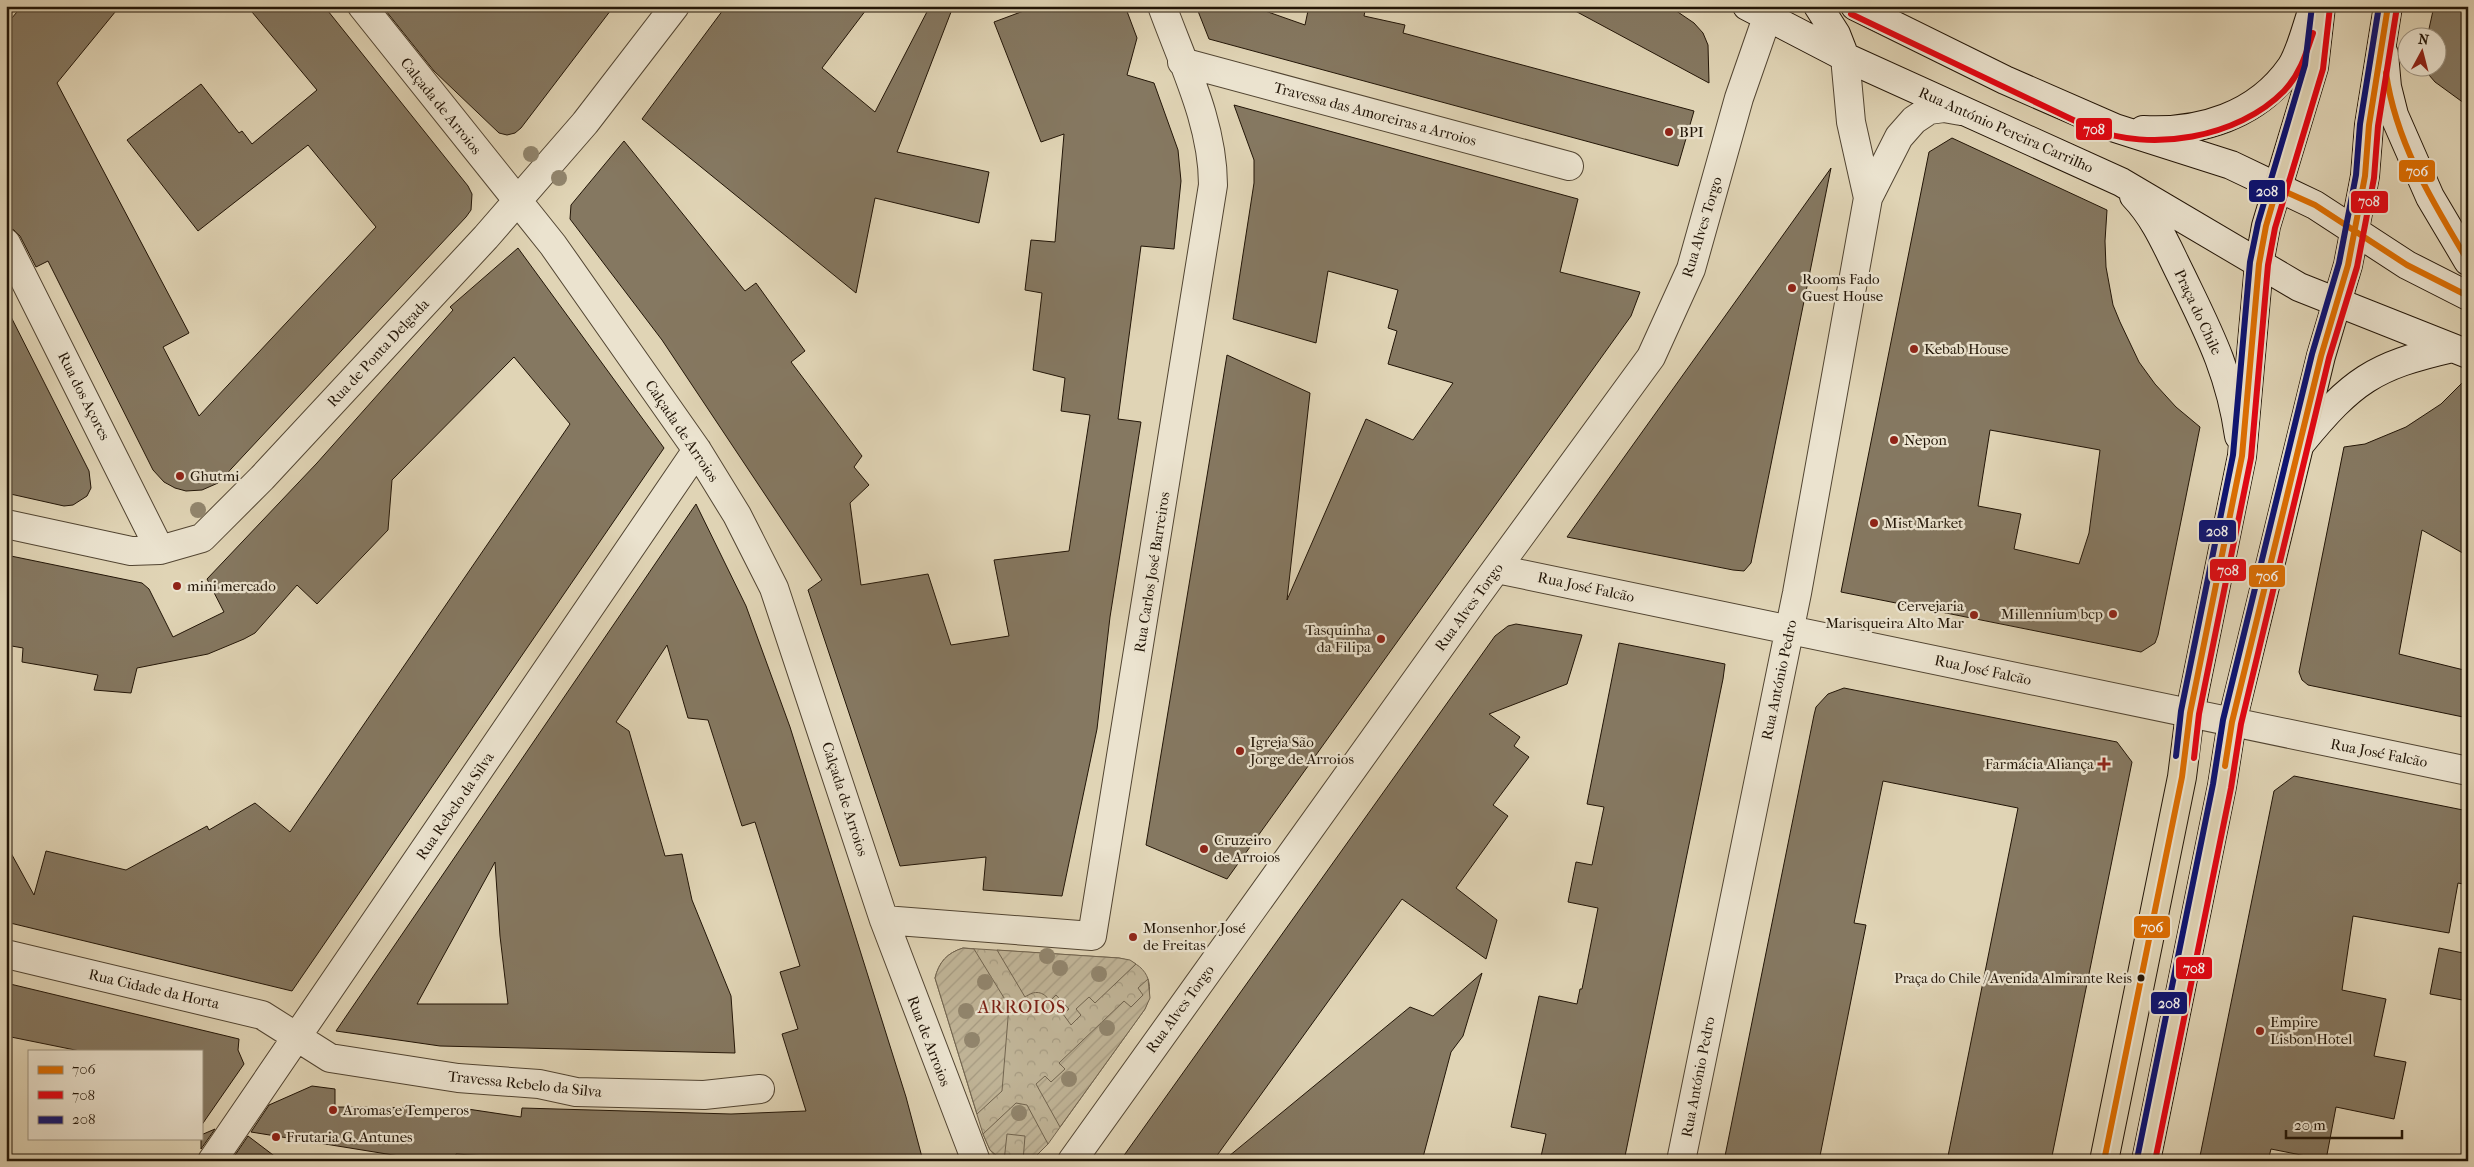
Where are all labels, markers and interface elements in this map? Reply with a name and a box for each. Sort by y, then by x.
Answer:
north arrow [2396,28,2446,78]
text: N [2417,31,2430,49]
street label: Calçada de Arroios [397,54,486,158]
street label: Travessa das Amoreiras a Arroios [1272,78,1479,150]
street label: Rua António Pereira Carrilho [1916,83,2097,177]
line badge: 708 [2075,117,2113,141]
text: 708 [2082,121,2105,138]
place label: BPI [1679,123,1704,141]
marker: BPI [1663,126,1675,138]
line badge: 706 [2398,159,2436,183]
text: 706 [2405,163,2428,180]
street label: Rua Alves Torgo [1678,174,1726,280]
line badge: 208 [2248,179,2286,203]
text: 208 [2256,183,2278,200]
line badge: 708 [2350,190,2389,214]
text: 708 [2357,193,2380,210]
street label: Praça do Chile [2170,266,2226,358]
place label: Rooms Fado Guest House [1802,270,1884,305]
marker: Rooms Fado Guest House [1786,282,1798,294]
street label: Rua de Ponta Delgada [323,294,434,411]
place label: Kebab House [1924,340,2009,358]
marker: Kebab House [1908,343,1920,355]
street label: Rua dos Açores [54,349,114,444]
street label: Calçada de Arroios [641,377,723,486]
place label: Nepon [1904,431,1947,449]
marker: Nepon [1888,434,1900,446]
place label: Ghutmi [190,467,240,485]
marker: Ghutmi [174,470,186,482]
street label: Rua Carlos José Barreiros [1130,490,1174,654]
place label: Mist Market [1884,514,1964,532]
marker: Mist Market [1868,517,1880,529]
line badge: 208 [2198,519,2237,543]
text: 208 [2206,523,2228,540]
line badge: 708 [2209,558,2247,582]
street label: Rua Alves Torgo [1431,559,1507,655]
text: 708 [2216,562,2239,579]
line badge: 706 [2248,564,2286,588]
street label: Rua José Falcão [1536,568,1636,606]
text: 706 [2255,568,2278,585]
place label: mini mercado [187,577,276,595]
marker: mini mercado [171,580,183,592]
place label: Cervejaria Marisqueira Alto Mar [1825,597,1965,632]
place label: Millennium bcp [2001,605,2103,623]
marker: Millennium bcp [2107,608,2119,620]
marker: Cervejaria Marisqueira Alto Mar [1968,609,1980,621]
street label: Rua António Pedro [1757,618,1801,742]
place label: Tasquinha da Filipa [1305,621,1372,656]
marker: Tasquinha da Filipa [1375,633,1387,645]
street label: Rua José Falcão [1933,651,2033,689]
place label: Igreja São Jorge de Arroios [1249,733,1354,768]
street label: Rua José Falcão [2329,735,2429,771]
street label: Calçada de Arroios [818,740,872,859]
marker: Igreja São Jorge de Arroios [1234,745,1246,757]
street label: Rua Rebelo da Silva [412,748,498,863]
place label: Farmácia Aliança [1985,755,2095,773]
marker: Farmácia Aliança [2098,758,2110,770]
place label: Cruzeiro de Arroios [1214,831,1281,866]
marker: Cruzeiro de Arroios [1198,843,1210,855]
line badge: 706 [2133,915,2171,939]
place label: Monsenhor José de Freitas [1143,919,1246,954]
text: 706 [2140,919,2163,936]
marker: Monsenhor José de Freitas [1127,931,1139,943]
line badge: 708 [2175,956,2213,980]
text: 708 [2182,960,2205,977]
street label: Rua Alves Torgo [1142,961,1218,1057]
street label: Rua Cidade da Horta [87,965,222,1013]
place label: Praça do Chile / Avenida Almirante Reis [1894,970,2132,987]
marker: Praça do Chile / Avenida Almirante Reis [2136,973,2146,983]
line badge: 208 [2150,991,2188,1015]
street label: Rua de Arroios [903,993,955,1089]
text: 208 [2158,995,2180,1012]
district label: ARROIOS [977,997,1066,1018]
place label: Empire Lisbon Hotel [2270,1013,2352,1048]
street label: Rua António Pedro [1677,1015,1719,1139]
marker: Empire Lisbon Hotel [2254,1025,2266,1037]
legend [28,1050,202,1140]
text: 706 [72,1060,96,1078]
street label: Travessa Rebelo da Silva [447,1067,604,1101]
text: 708 [72,1086,95,1104]
place label: Aromas e Temperos [342,1101,470,1119]
marker: Aromas e Temperos [327,1104,339,1116]
scale bar [2286,1107,2403,1139]
text: 208 [72,1110,96,1128]
text: 20 m [2294,1116,2326,1134]
place label: Frutaria G. Antunes [286,1128,413,1146]
marker: Frutaria G. Antunes [270,1131,282,1143]

